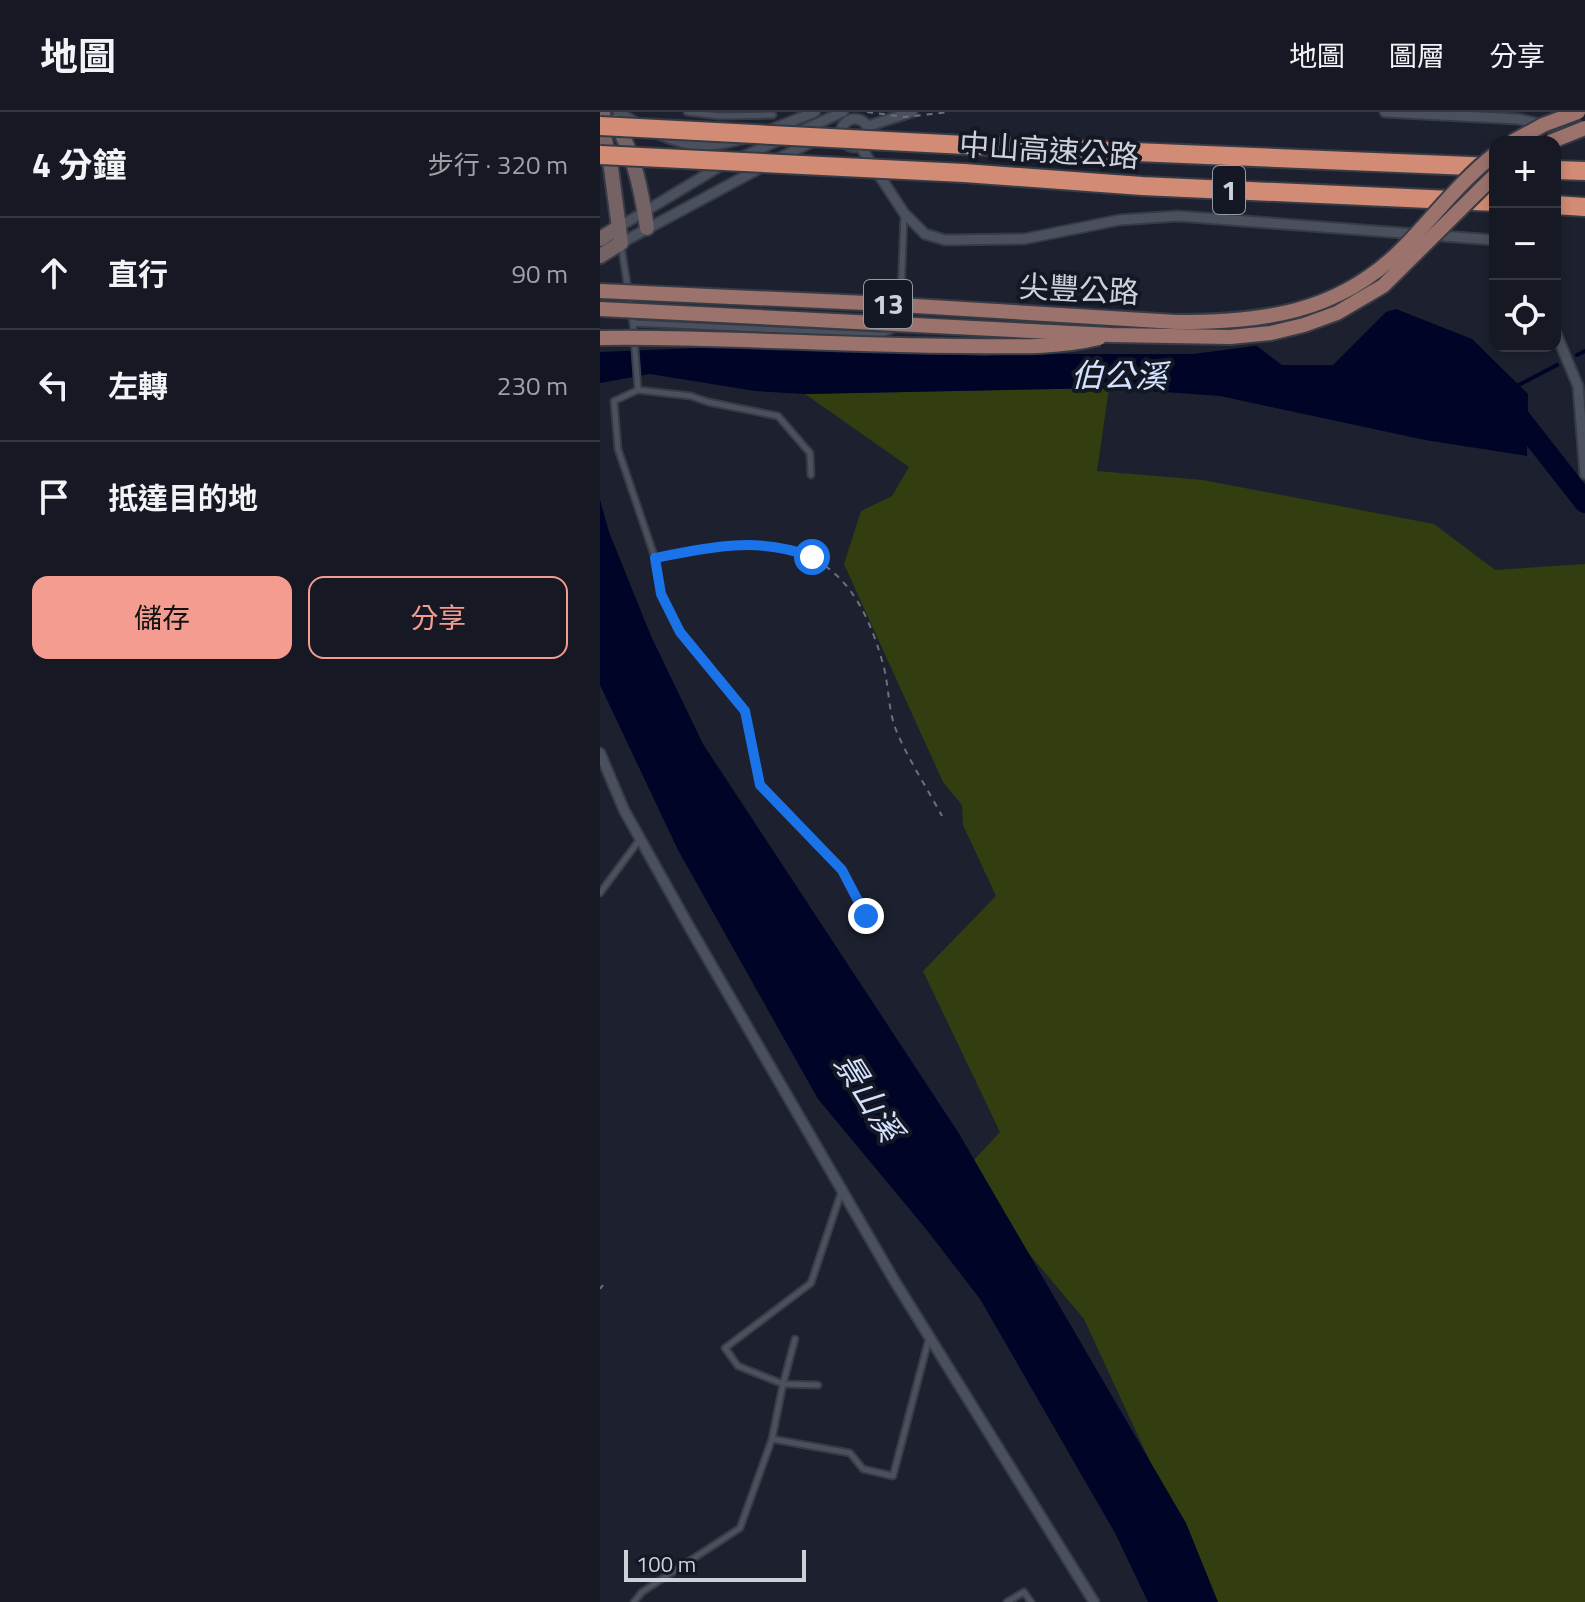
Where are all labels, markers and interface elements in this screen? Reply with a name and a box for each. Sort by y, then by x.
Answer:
text: 地圖 [40,27,116,85]
text: 地圖 [1289,34,1345,77]
text: 圖層 [1389,34,1445,77]
text: 分享 [1489,34,1545,77]
street label: 中山高速公路 [958,121,1140,179]
map controls [1489,136,1561,352]
button: + [1489,136,1561,208]
text: 4 分鐘 [32,138,127,190]
text: 步行 · 320 m [428,145,568,184]
road number: 1 [1213,166,1245,214]
button: − [1489,208,1561,280]
icon: ahead [32,251,76,295]
text: 直行 [108,251,168,297]
text: 90 m [511,254,568,293]
street label: 尖豐公路 [1018,263,1140,315]
road number: 13 [864,280,912,328]
button: locate [1489,280,1561,352]
water label: 伯公溪 [1071,350,1171,400]
icon: left [32,363,76,407]
text: 左轉 [108,363,168,409]
text: 230 m [497,366,568,405]
icon: arrive [32,475,76,519]
text: 抵達目的地 [108,475,258,521]
route start [794,539,830,575]
button: 儲存 [32,576,292,659]
button: 分享 [308,576,568,659]
route end [848,898,884,934]
water label: 景山溪 [823,1043,917,1153]
scale bar [624,1546,806,1582]
text: 100 m [636,1547,696,1581]

